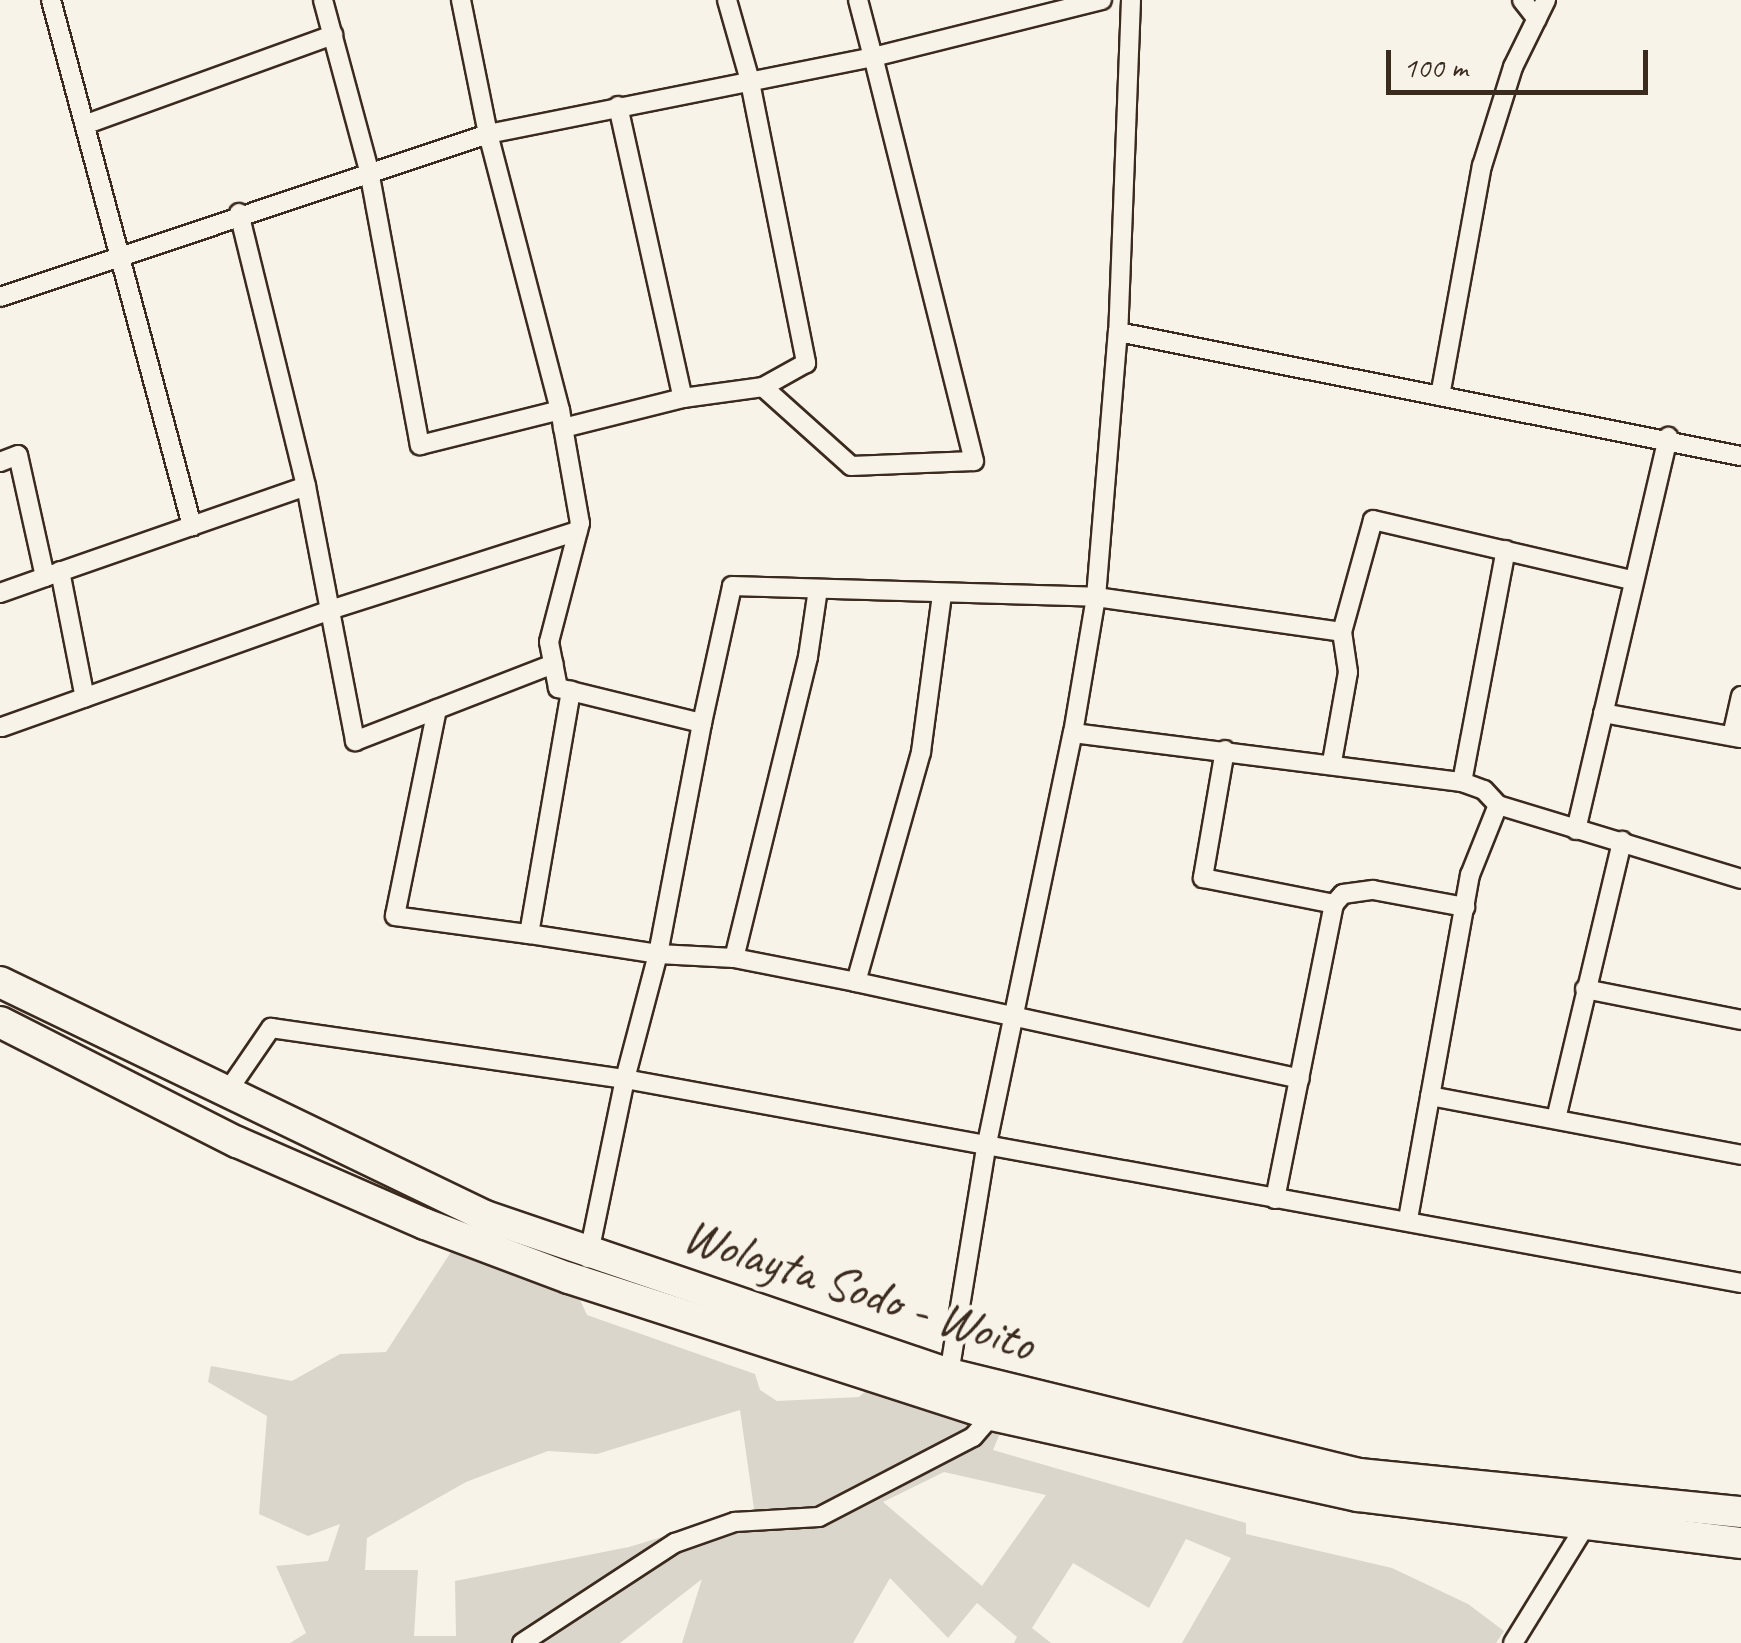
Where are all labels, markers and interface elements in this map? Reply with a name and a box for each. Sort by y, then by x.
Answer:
scale bar [1391,30,1654,92]
text: 100 m [1403,48,1468,86]
street label: Wolayta Sodo - Woito [676,1204,1042,1374]

